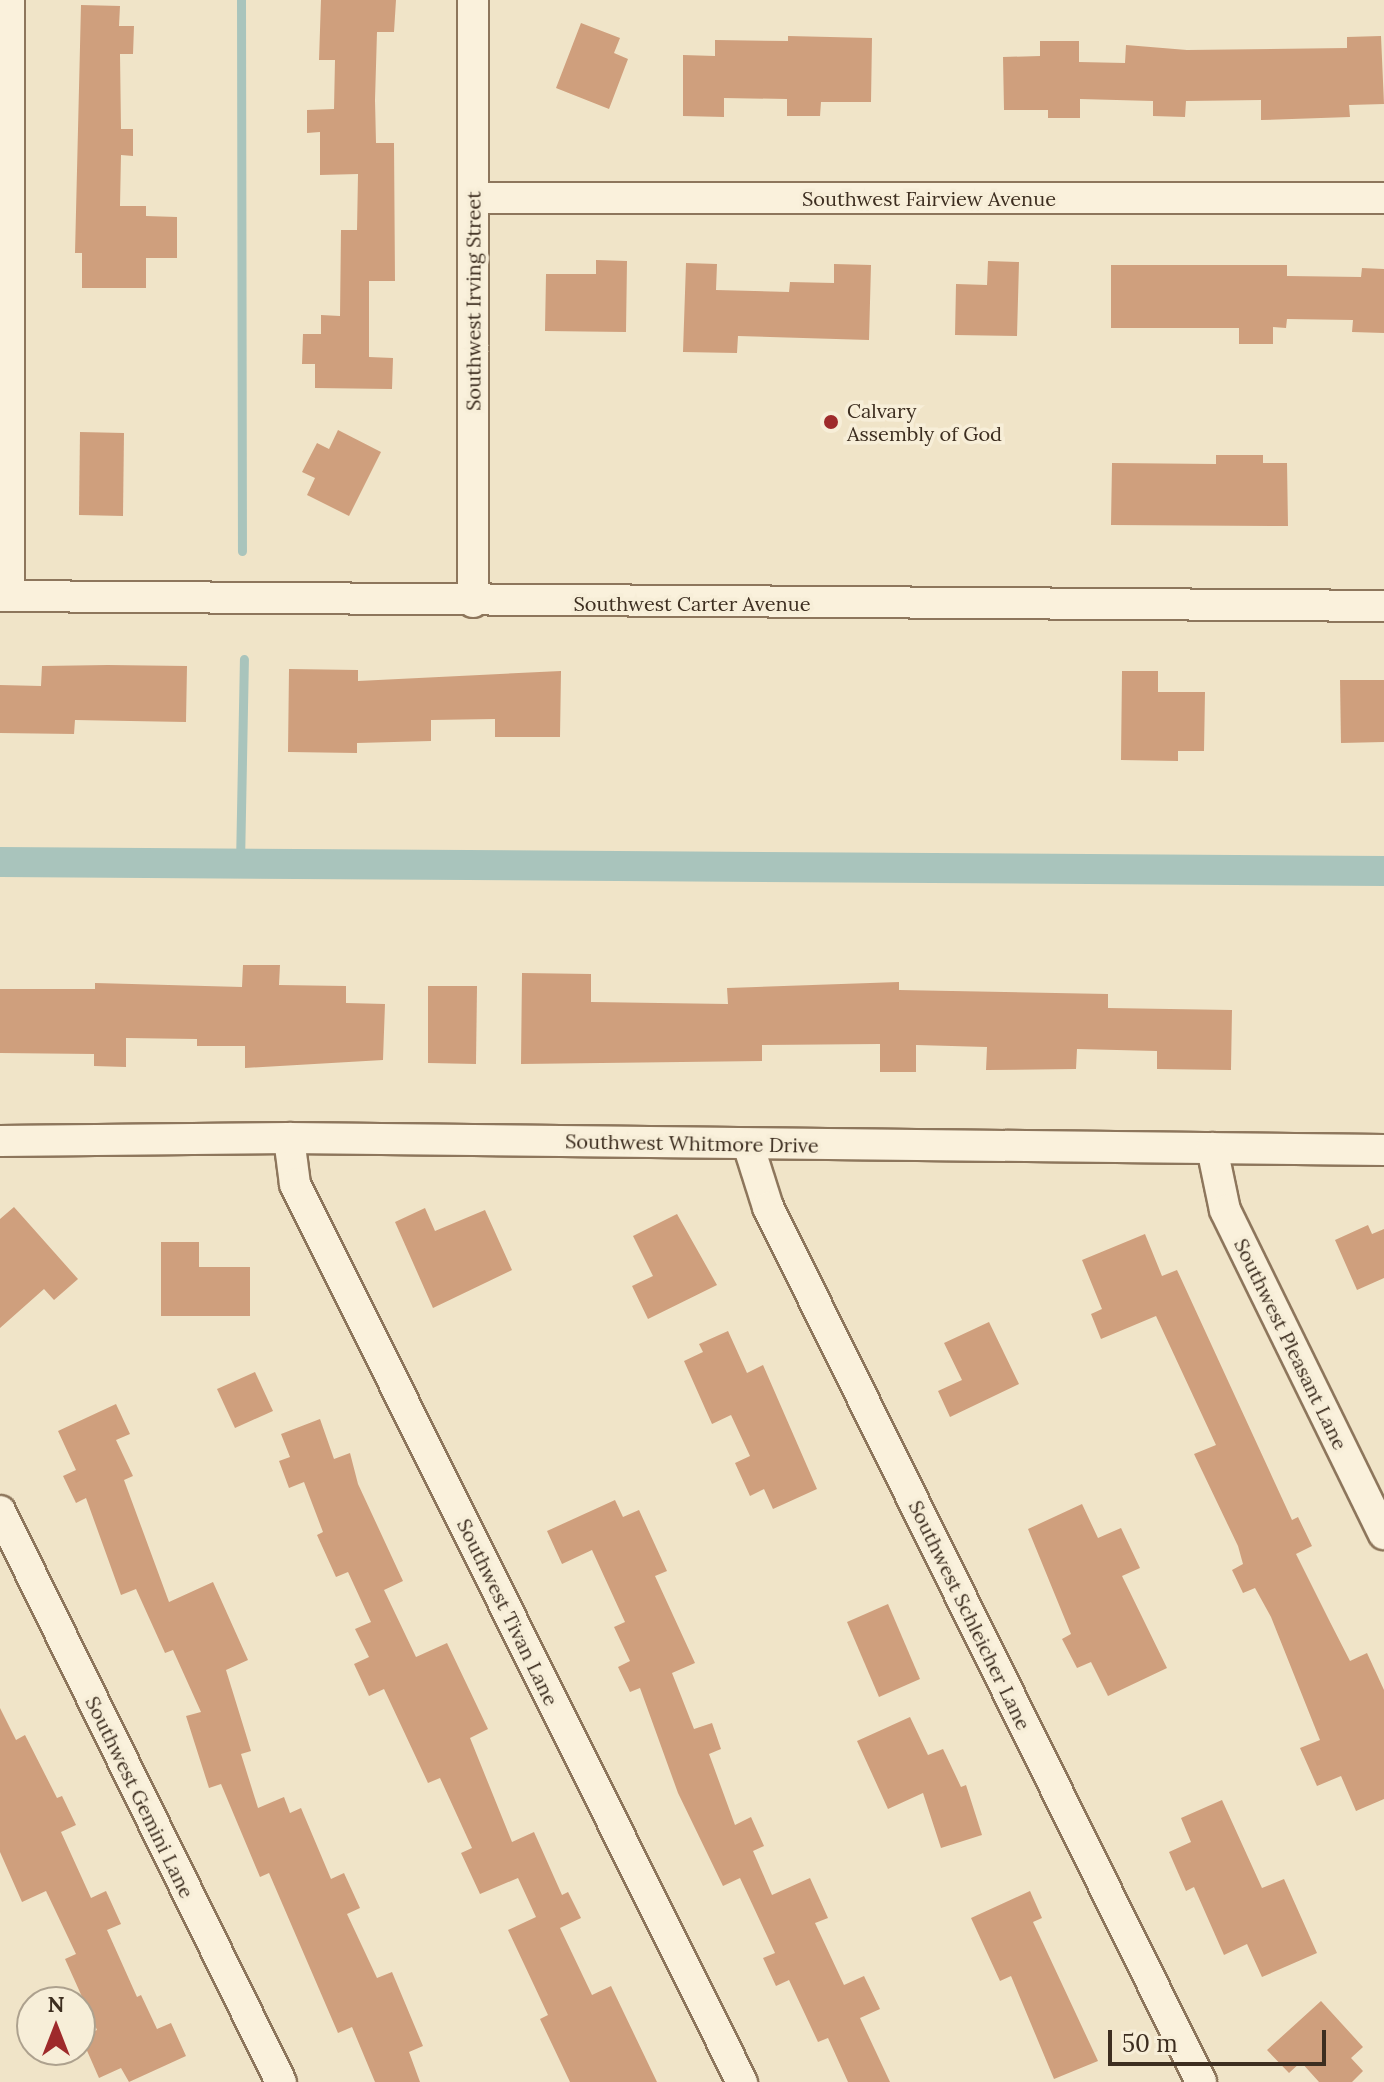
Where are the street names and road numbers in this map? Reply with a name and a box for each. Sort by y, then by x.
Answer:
street label: Southwest Fairview Avenue [802,186,1056,210]
street label: Southwest Irving Street [461,191,485,411]
street label: Southwest Carter Avenue [574,591,810,615]
street label: Southwest Whitmore Drive [565,1129,819,1157]
street label: Southwest Pleasant Lane [1229,1235,1353,1453]
street label: Southwest Schleicher Lane [904,1496,1036,1734]
street label: Southwest Tivan Lane [452,1515,564,1709]
street label: Southwest Gemini Lane [81,1692,199,1902]

